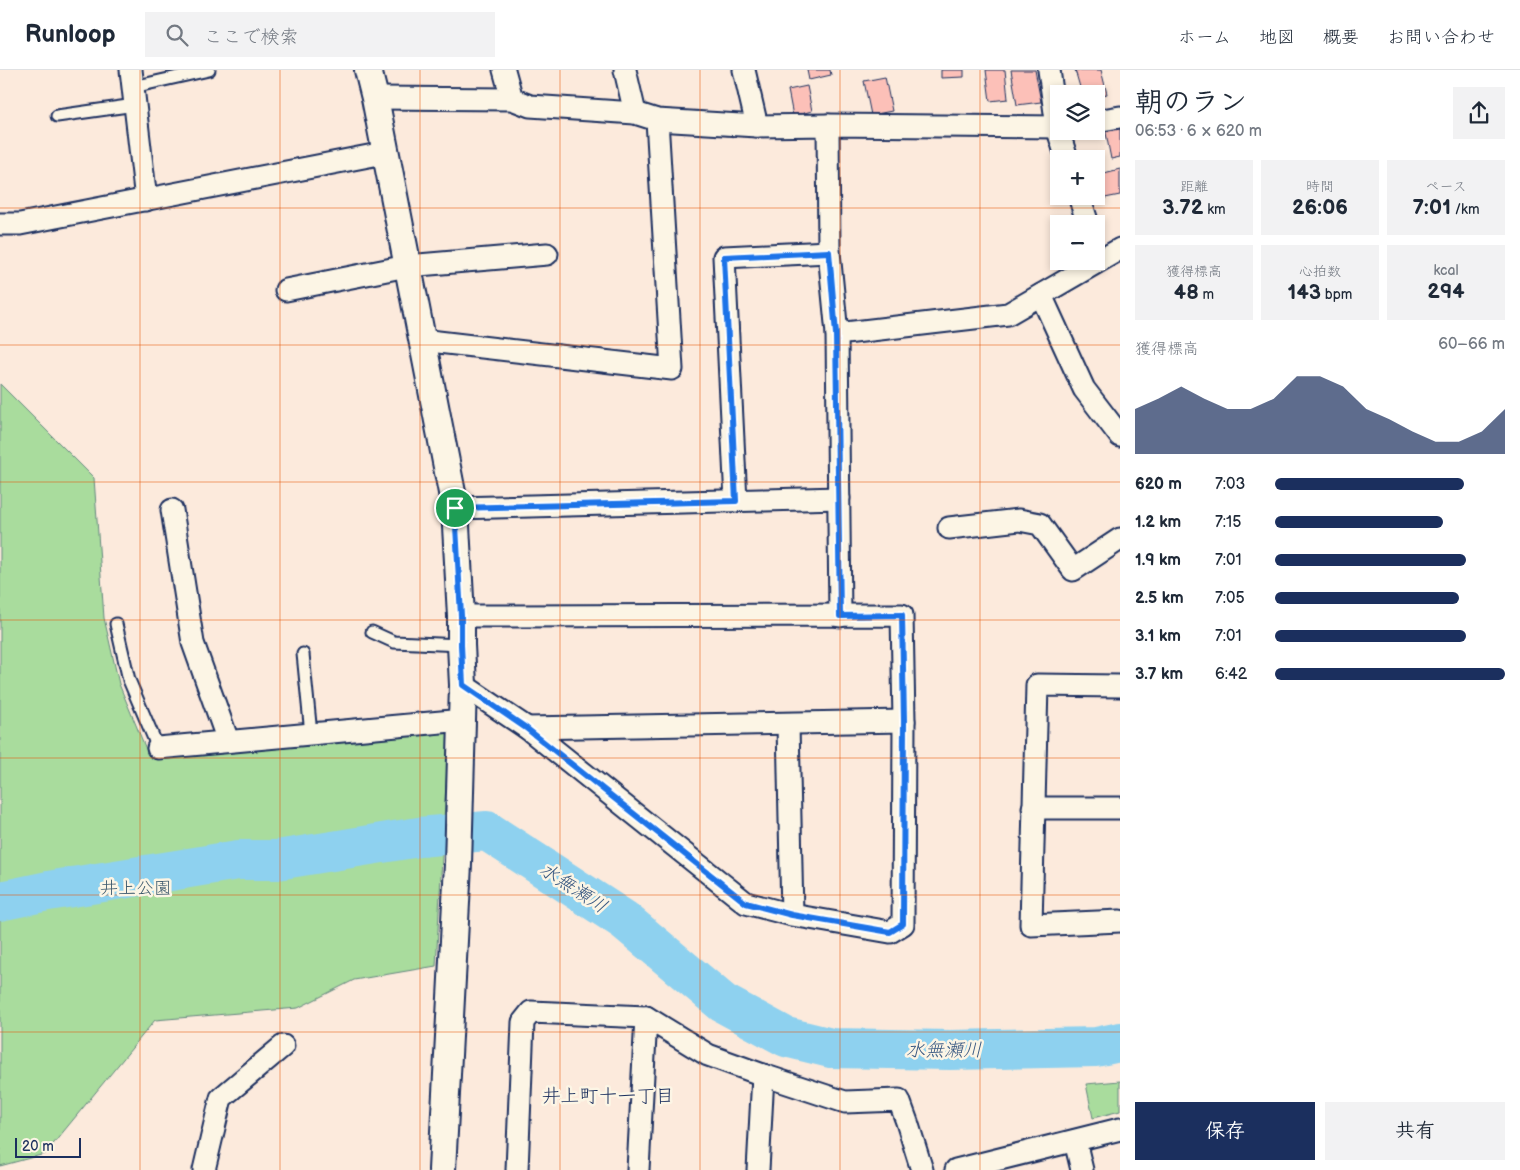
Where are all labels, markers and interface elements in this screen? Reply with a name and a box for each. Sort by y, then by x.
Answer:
search box [145,12,495,57]
text: Runloop [25,20,115,49]
icon: search [163,21,191,49]
text: ここで検索 [203,26,298,49]
text: ホーム [1178,27,1231,48]
text: 地図 [1259,27,1295,48]
text: 概要 [1323,27,1359,48]
text: お問い合わせ [1387,27,1495,48]
map controls [1050,85,1105,270]
button: layers [1050,85,1105,140]
text: 朝のラン [1135,86,1247,119]
button: share [1453,87,1505,139]
text: 06:53 · 6 × 620 m [1135,122,1262,141]
button: + [1050,150,1105,205]
text: 距離 [1180,178,1208,195]
text: 時間 [1306,178,1334,195]
text: ペース [1425,178,1467,195]
text: 3.72 [1162,195,1203,220]
text: 26:06 [1292,195,1348,220]
text: 7:01 [1412,195,1451,220]
text: km [1203,201,1226,218]
text: /km [1451,201,1480,218]
button: − [1050,215,1105,270]
text: kcal [1433,262,1459,279]
text: 獲得標高 [1166,263,1222,280]
text: 心拍数 [1299,263,1341,280]
text: 294 [1427,279,1465,304]
text: 48 [1174,280,1199,305]
text: 143 [1288,280,1321,305]
text: m [1199,286,1214,303]
text: bpm [1321,286,1352,303]
text: 60–66 m [1438,335,1505,354]
text: 獲得標高 [1135,340,1199,359]
text: 620 m [1135,475,1182,494]
text: 7:03 [1215,475,1245,494]
pin [434,487,476,529]
icon: arrive [441,494,469,522]
text: 1.2 km [1135,513,1181,532]
text: 7:15 [1215,513,1241,532]
text: 1.9 km [1135,551,1181,570]
text: 7:01 [1215,551,1242,570]
text: 2.5 km [1135,589,1184,608]
text: 7:05 [1215,589,1245,608]
text: 3.1 km [1135,627,1181,646]
text: 7:01 [1215,627,1242,646]
text: 3.7 km [1135,665,1183,684]
text: 6:42 [1215,665,1247,684]
water label: 水無瀬川 [535,858,611,919]
park label: 井上公園 [100,878,172,899]
water label: 水無瀬川 [906,1039,982,1062]
district label: 井上町十一丁目 [541,1085,675,1108]
button: 保存 [1135,1102,1315,1160]
button: 共有 [1325,1102,1505,1160]
scale bar [15,1135,81,1158]
text: 20 m [22,1138,54,1155]

